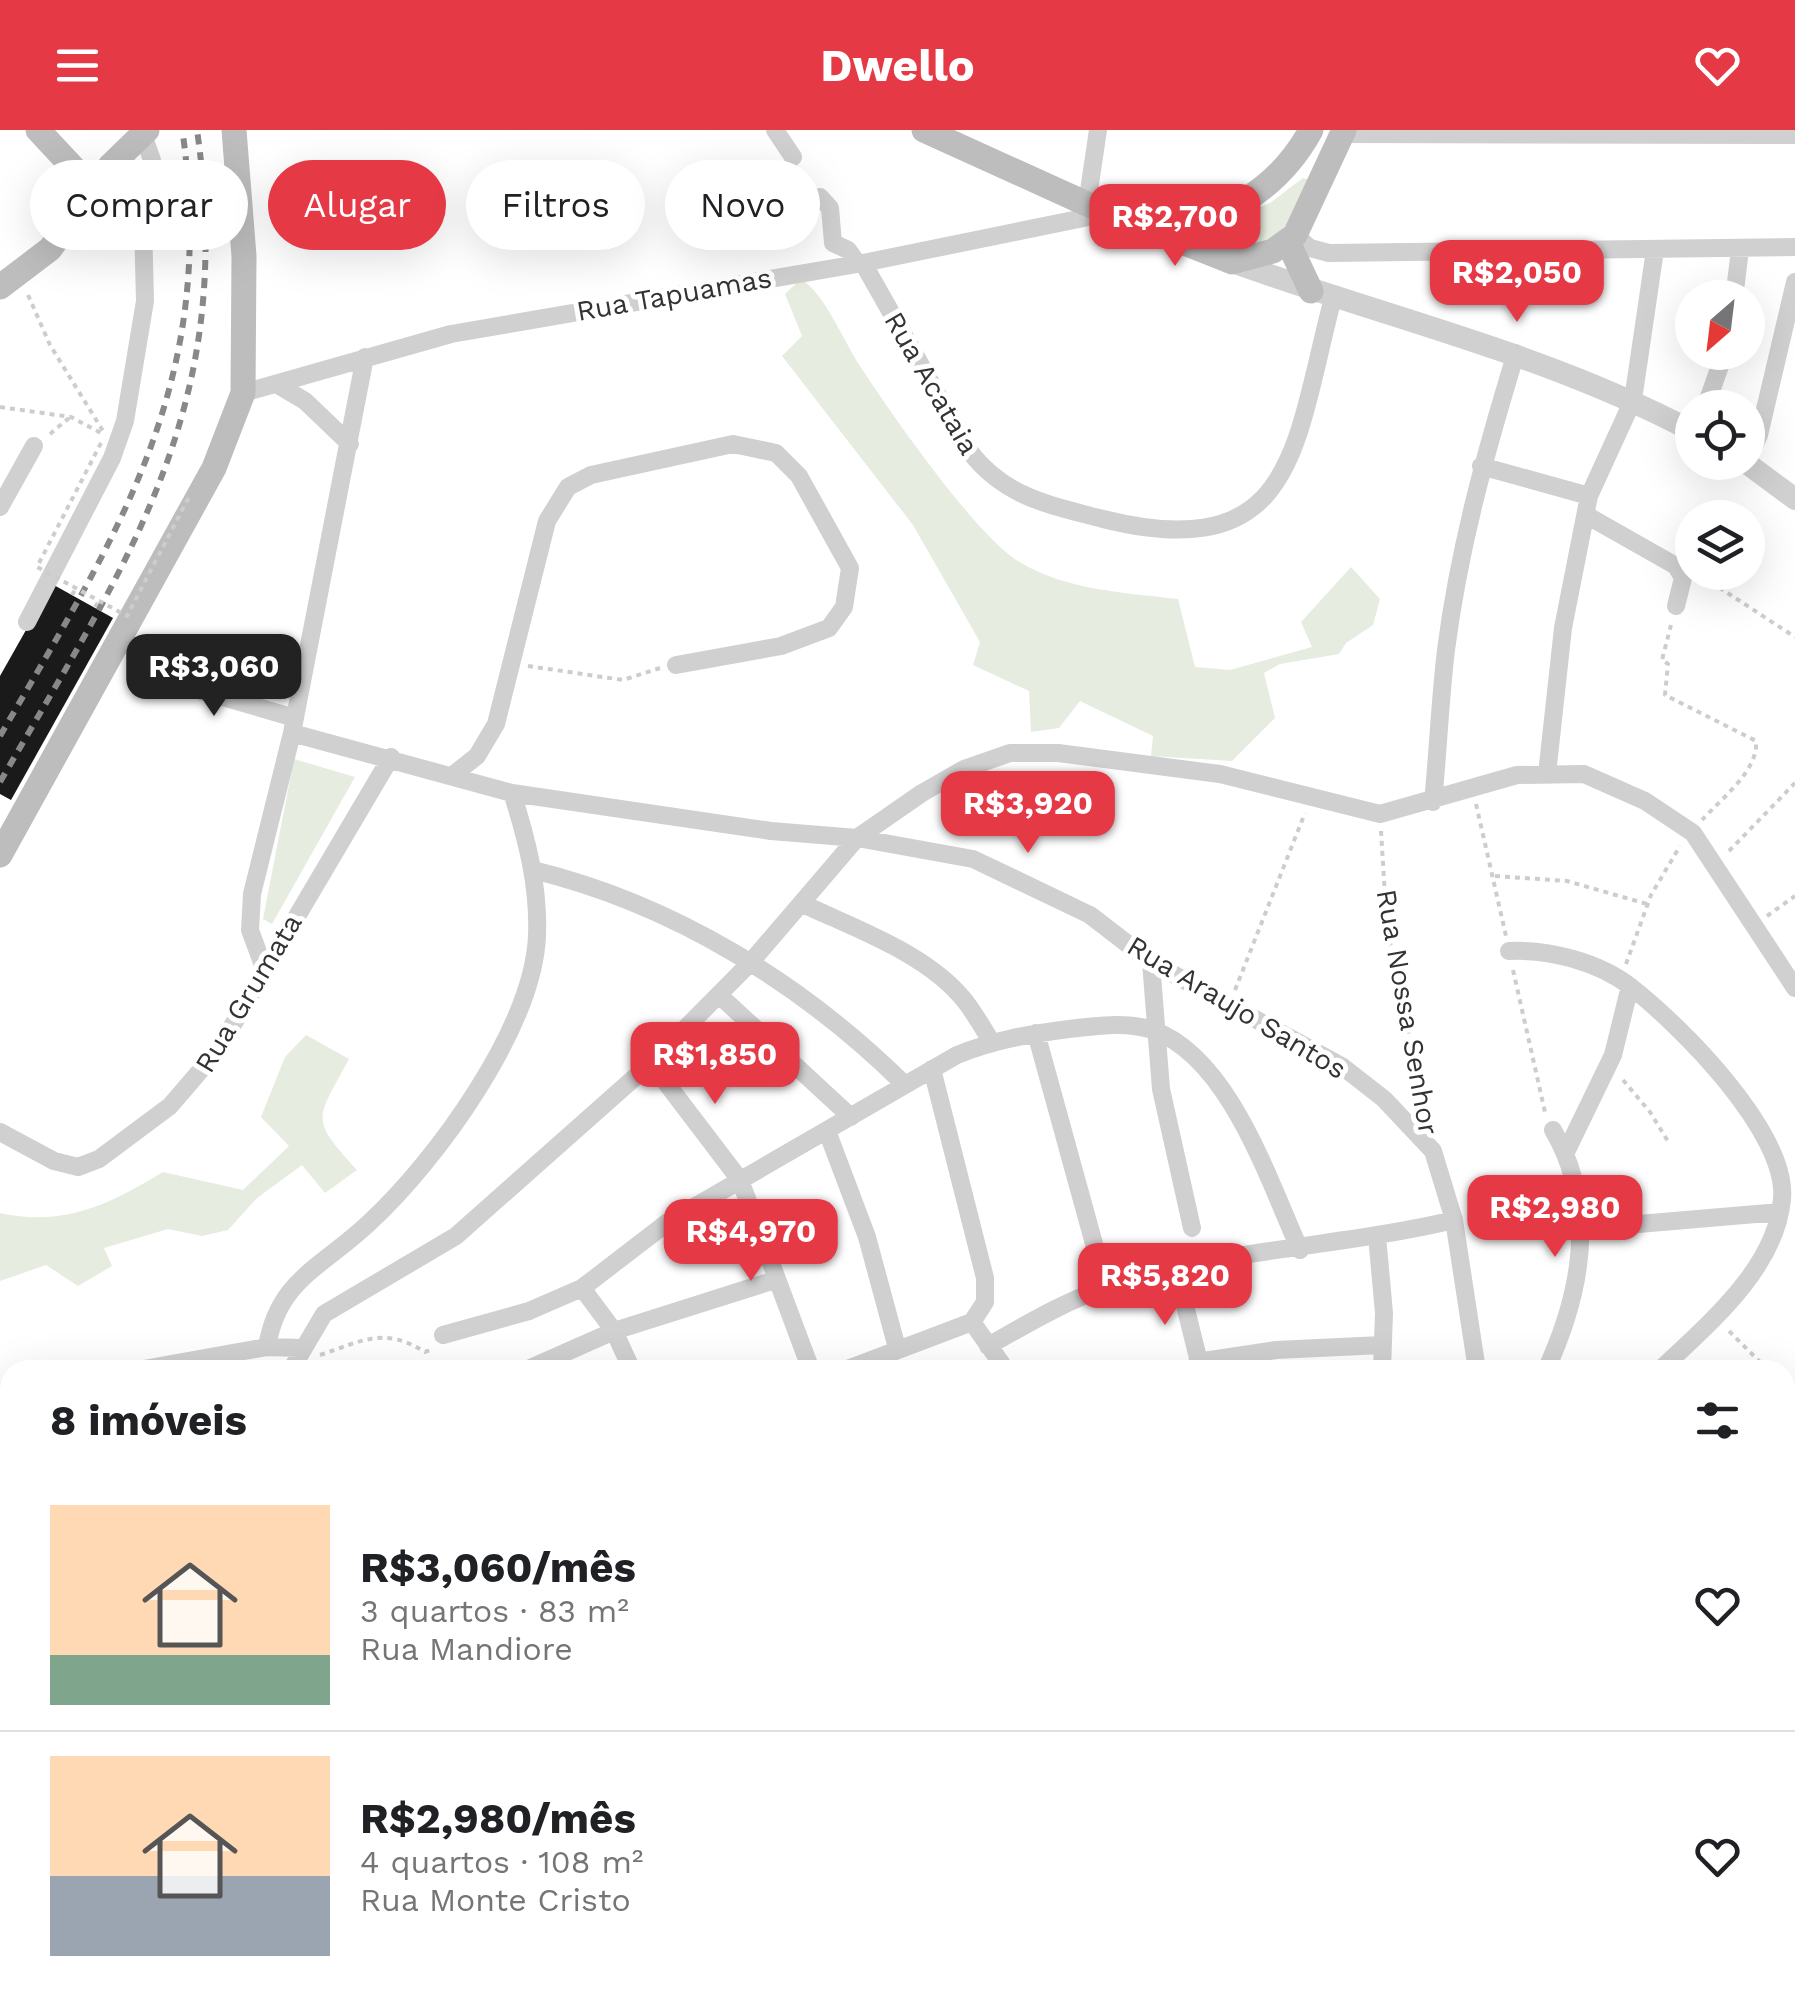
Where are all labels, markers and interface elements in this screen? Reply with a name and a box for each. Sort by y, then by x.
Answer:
icon: menu [50,38,105,93]
icon: heart [1690,38,1745,93]
text: Dwello [820,39,975,92]
chip: Comprar [30,160,248,250]
chip: Alugar [268,160,446,250]
chip: Filtros [466,160,645,250]
chip: Novo [665,160,820,250]
pin: R$2,700 [1083,184,1267,269]
text: R$2,700 [1111,197,1239,235]
pin: R$2,050 [1425,240,1609,325]
text: R$2,050 [1452,253,1582,291]
street label: Rua Tapuamas [574,261,774,328]
north arrow [1675,280,1765,370]
map controls [1675,280,1765,590]
street label: Rua Acataia [877,306,986,461]
button: locate [1675,390,1765,480]
button: layers [1675,500,1765,590]
pin: R$3,060 [122,634,306,719]
text: R$3,060 [148,647,280,685]
pin: R$3,920 [936,771,1120,856]
text: R$3,920 [963,784,1093,822]
street label: Rua Nossa Senhor [1370,887,1445,1137]
street label: Rua Grumata [188,908,309,1078]
street label: Rua Araujo Santos [1121,929,1352,1086]
pin: R$1,850 [623,1022,807,1107]
text: R$1,850 [653,1035,777,1073]
pin: R$2,980 [1463,1175,1647,1260]
text: R$2,980 [1489,1188,1621,1226]
pin: R$4,970 [659,1199,843,1284]
text: R$4,970 [686,1212,816,1250]
pin: R$5,820 [1073,1243,1257,1328]
text: R$5,820 [1100,1256,1230,1294]
icon: filters [1690,1393,1745,1448]
text: 8 imóveis [50,1396,247,1445]
text: R$3,060/mês [360,1543,636,1592]
icon: home [130,1545,250,1665]
icon: heart [1690,1578,1745,1633]
text: 3 quartos · 83 m² [360,1592,629,1630]
text: Rua Mandiore [360,1630,573,1668]
text: R$2,980/mês [360,1794,636,1843]
icon: home [130,1796,250,1916]
icon: heart [1690,1829,1745,1884]
text: 4 quartos · 108 m² [360,1843,644,1881]
text: Rua Monte Cristo [360,1881,631,1919]

